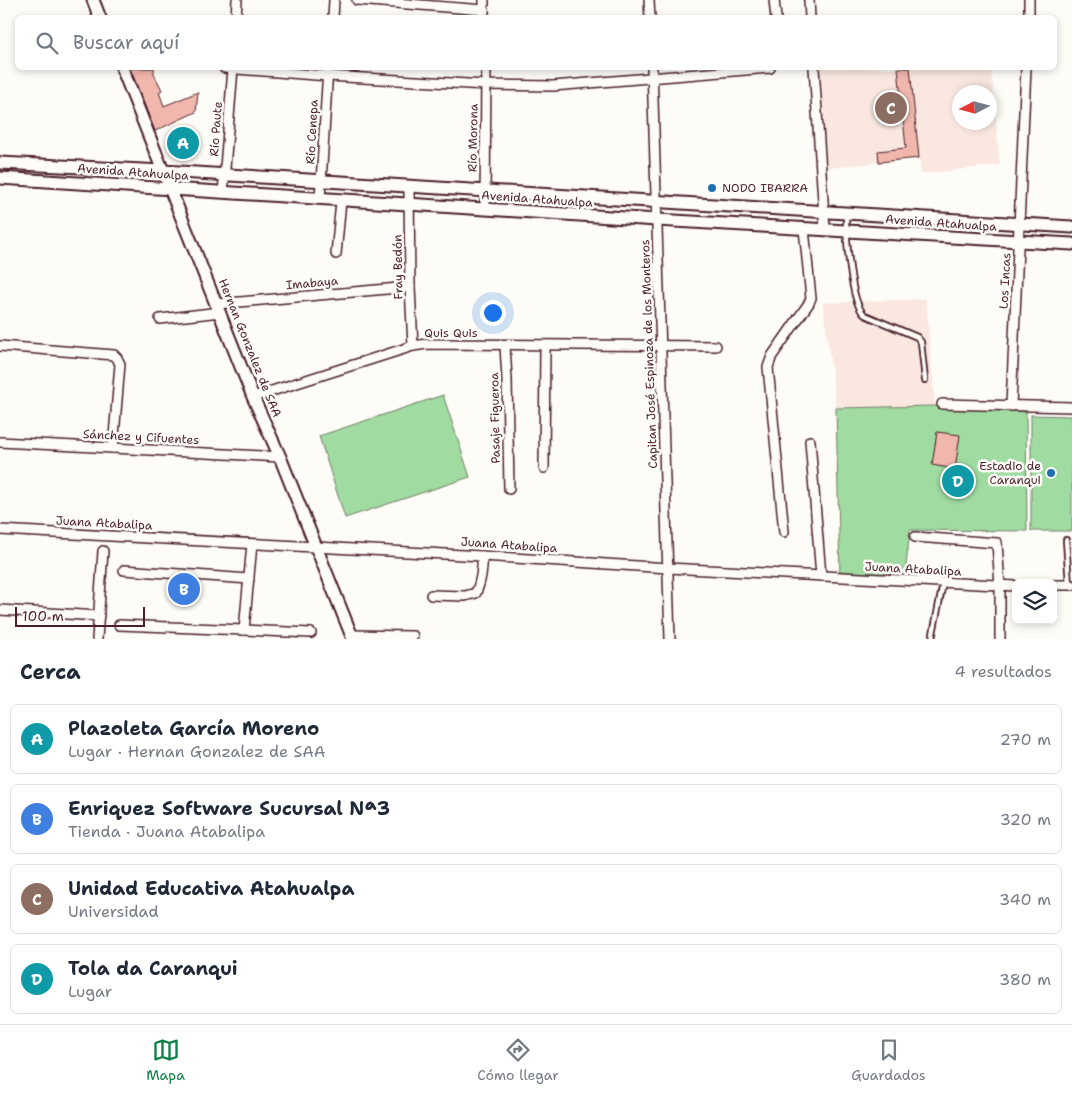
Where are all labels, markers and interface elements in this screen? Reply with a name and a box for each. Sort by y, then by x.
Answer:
search box [15,15,1057,70]
icon: search [33,29,61,57]
text: Buscar aquí [73,30,179,55]
north arrow [952,85,997,130]
pin: C [875,89,907,127]
street label: Río Cenepa [302,99,322,165]
street label: Río Paute [206,101,226,157]
street label: Río Morona [464,103,482,172]
pin: A [167,124,199,162]
street label: Avenida Atahualpa [77,160,190,184]
place label: NODO IBARRA [722,180,808,196]
marker: NODO IBARRA [706,182,718,194]
street label: Avenida Atahualpa [481,187,594,211]
street label: Avenida Atahualpa [885,211,998,235]
street label: Fray Bedón [389,234,407,300]
street label: Capitan José Espinoza de los Monteros [637,239,661,469]
street label: Los Incas [996,252,1014,310]
street label: Imabaya [285,273,339,293]
street label: Hernan Gonzalez de SAA [215,276,285,420]
your location [480,300,506,326]
street label: Quis Quis [424,325,478,341]
street label: Pasaje Figueroa [486,372,504,464]
street label: Sánchez y Cifuentes [83,426,200,448]
place label: Estadio de Caranqui [979,458,1041,488]
pin: D [942,462,974,500]
marker: Estadio de Caranqui [1045,467,1057,479]
street label: Juana Atabalipa [55,512,153,534]
street label: Juana Atabalipa [460,534,558,556]
street label: Juana Atabalipa [864,558,962,580]
pin: B [168,570,200,608]
map controls [1012,579,1057,624]
button: layers [1012,579,1057,624]
scale bar [15,604,145,627]
text: 100 m [22,607,64,625]
text: Cerca [20,658,81,686]
text: 4 resultados [954,661,1052,682]
text: Plazoleta García Moreno [68,716,319,741]
text: A [31,729,43,750]
text: 270 m [1000,729,1051,750]
text: Lugar · Hernan Gonzalez de SAA [68,741,325,762]
text: Enriquez Software Sucursal Nª3 [68,796,390,821]
text: B [32,809,42,830]
text: 320 m [1000,809,1051,830]
text: Tienda · Juana Atabalipa [68,821,265,842]
text: Unidad Educativa Atahualpa [68,876,354,901]
text: C [32,889,42,910]
text: 340 m [999,889,1051,910]
text: Universidad [68,901,159,922]
text: Tola da Caranqui [68,956,238,981]
text: D [31,969,43,990]
text: 380 m [999,969,1051,990]
text: Lugar [68,981,112,1002]
tab: Mapa [146,1036,185,1084]
tab: Cómo llegar [477,1036,559,1084]
tab: Guardados [851,1036,926,1084]

